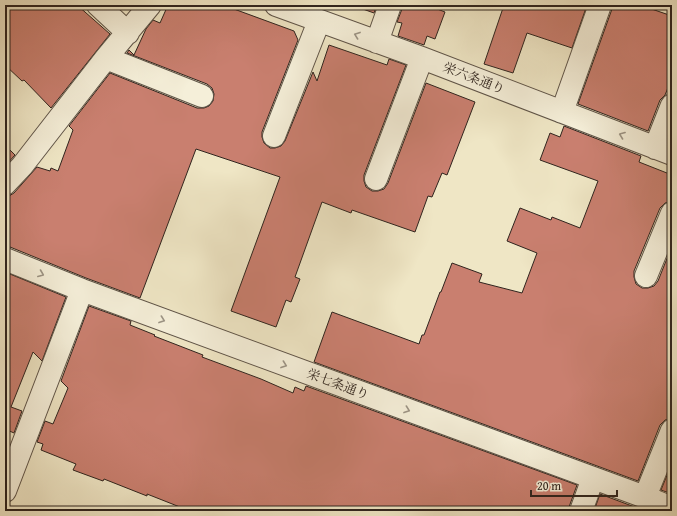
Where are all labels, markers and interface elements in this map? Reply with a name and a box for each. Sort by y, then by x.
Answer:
one-way arrow [354,31,361,39]
street label: 栄六条通り [440,57,508,99]
one-way arrow [619,132,626,140]
one-way arrow [38,269,45,277]
one-way arrow [159,315,166,324]
one-way arrow [281,360,288,368]
street label: 栄七条通り [304,364,372,404]
one-way arrow [403,405,410,413]
scale bar [531,472,617,498]
text: 20 m [537,477,561,494]

